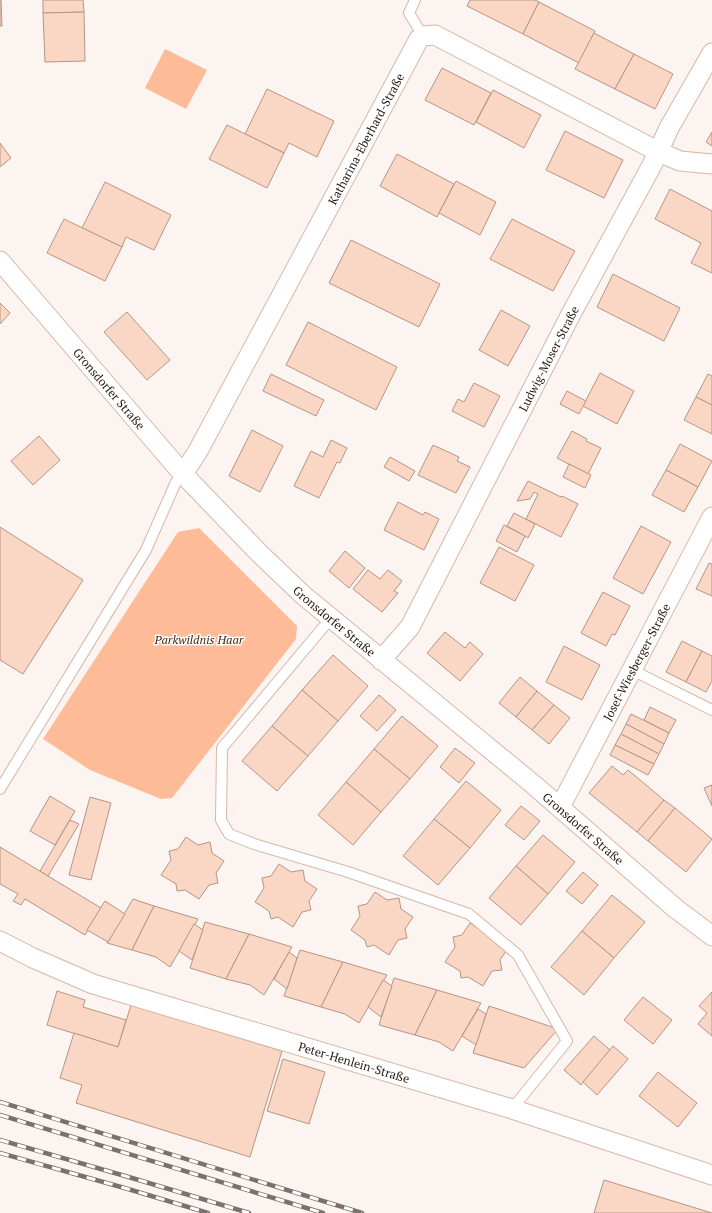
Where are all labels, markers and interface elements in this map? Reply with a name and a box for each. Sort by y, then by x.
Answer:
street label: Katharina-Eberhard-Straße [324,70,407,207]
street label: Ludwig-Moser-Straße [515,303,582,414]
street label: Gronsdorfer Straße [70,345,149,432]
street label: Gronsdorfer Straße [290,582,379,659]
street label: Josef-Wiesberger-Straße [599,601,673,723]
park label: Parkwildnis Haar [154,632,245,647]
street label: Gronsdorfer Straße [540,789,627,867]
street label: Peter-Henlein-Straße [297,1038,412,1086]

